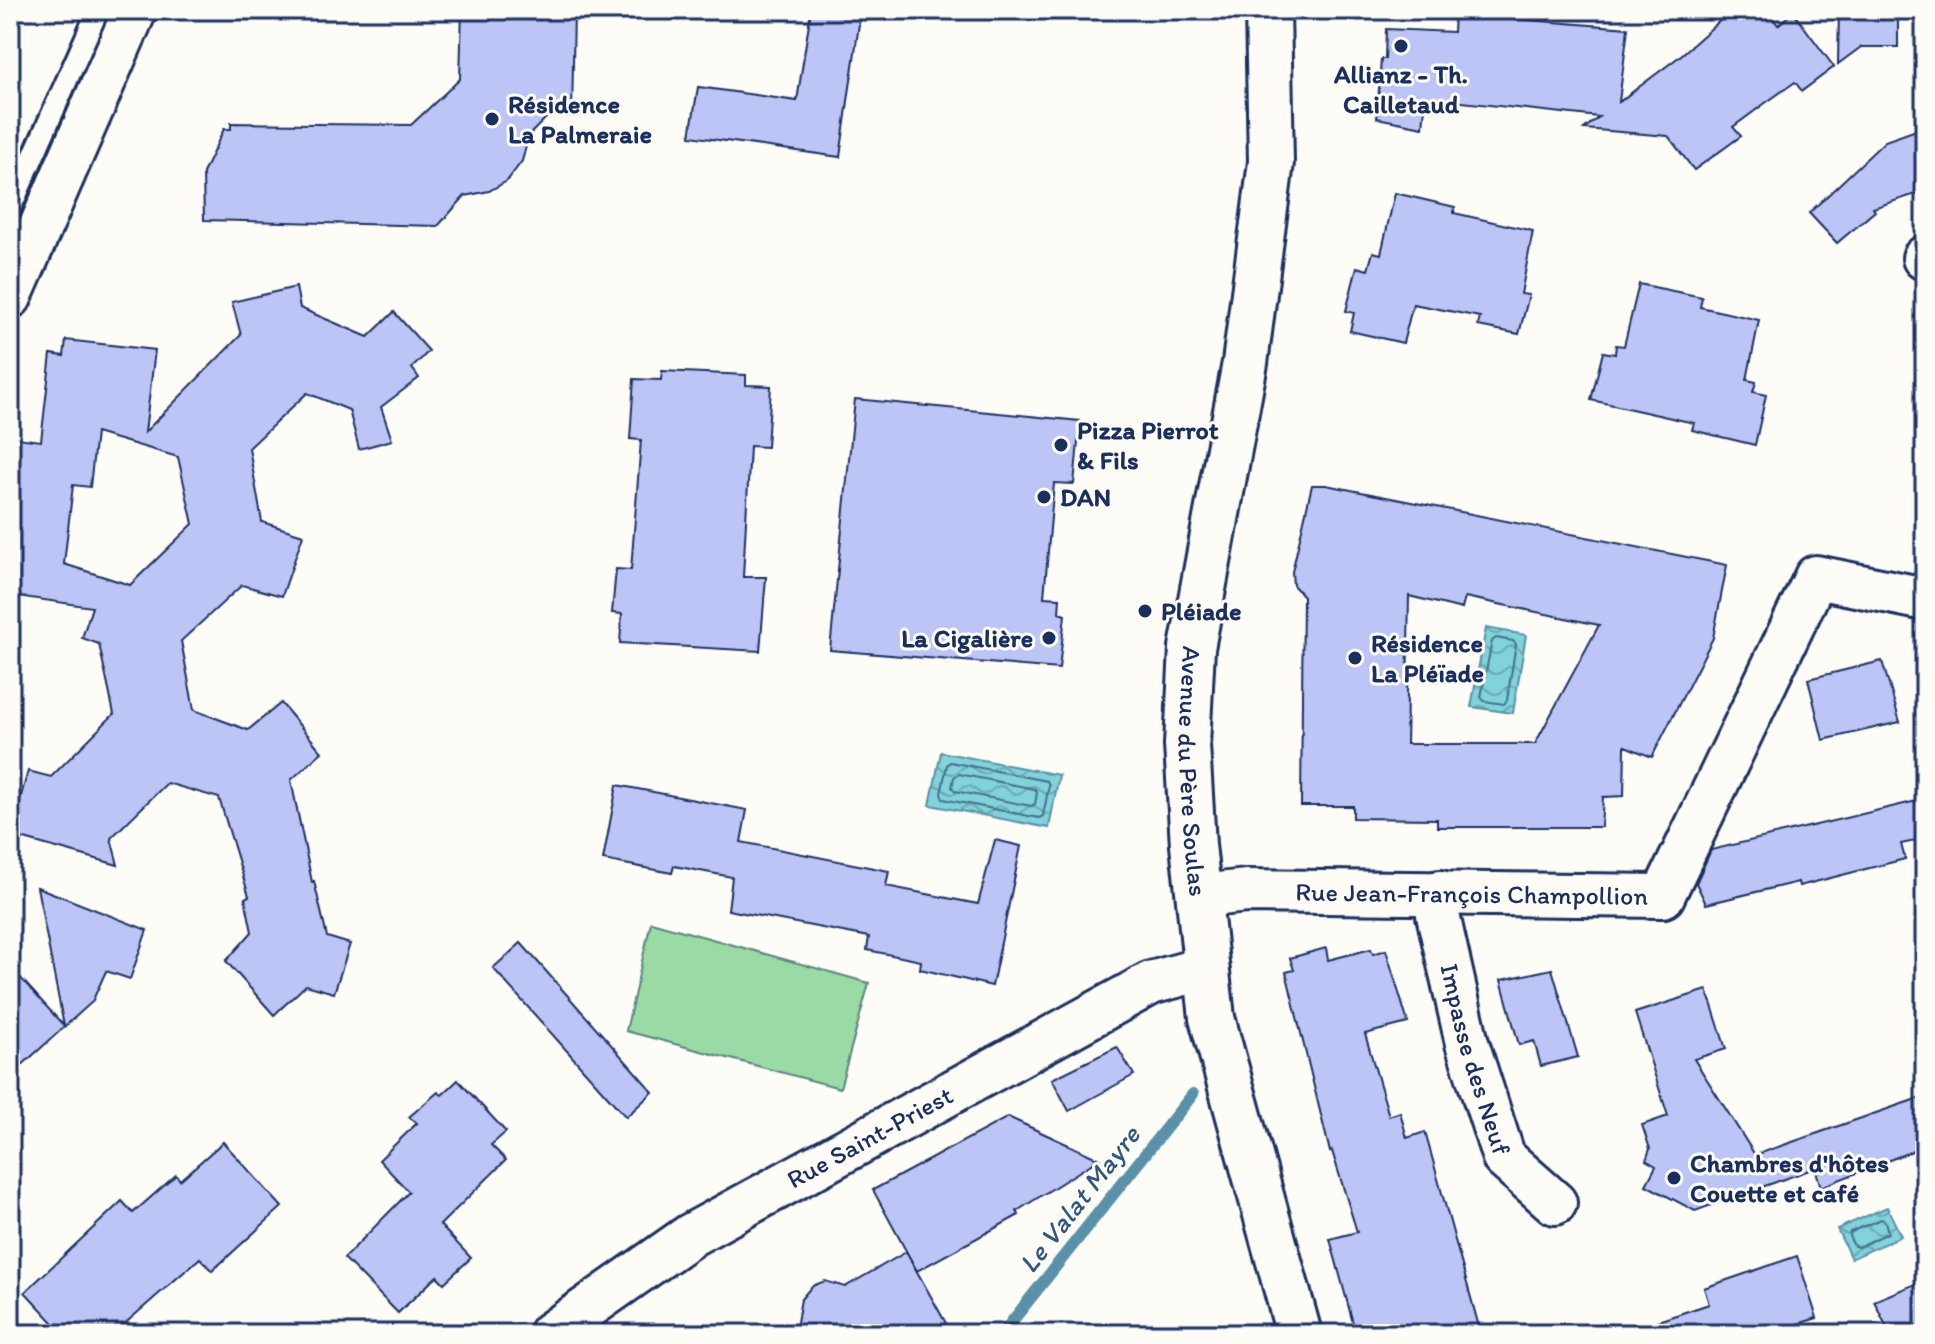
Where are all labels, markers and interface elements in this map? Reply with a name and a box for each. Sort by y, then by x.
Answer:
marker: Allianz - Th. Cailletaud [1392,37,1410,55]
place label: Allianz - Th. Cailletaud [1333,58,1468,120]
place label: Résidence La Palmeraie [508,88,652,150]
marker: Résidence La Palmeraie [483,110,501,128]
place label: Pizza Pierrot & Fils [1077,414,1219,476]
marker: Pizza Pierrot & Fils [1052,436,1070,454]
place label: DAN [1060,481,1111,513]
marker: DAN [1035,488,1053,506]
place label: Pléiade [1161,595,1242,627]
marker: Pléiade [1136,602,1154,620]
place label: La Cigalière [901,622,1033,654]
place label: Résidence La Pléïade [1371,627,1484,689]
marker: La Cigalière [1040,629,1058,647]
street label: Avenue du Père Soulas [1171,645,1215,898]
marker: Résidence La Pléïade [1346,649,1364,667]
street label: Rue Jean-François Champollion [1295,876,1649,912]
street label: Impasse des Neuf [1433,960,1518,1159]
street label: Rue Saint-Priest [781,1079,958,1195]
water label: Le Valat Mayre [1011,1117,1148,1279]
place label: Chambres d'hôtes Couette et café [1690,1147,1889,1209]
marker: Chambres d'hôtes Couette et café [1665,1169,1683,1187]

